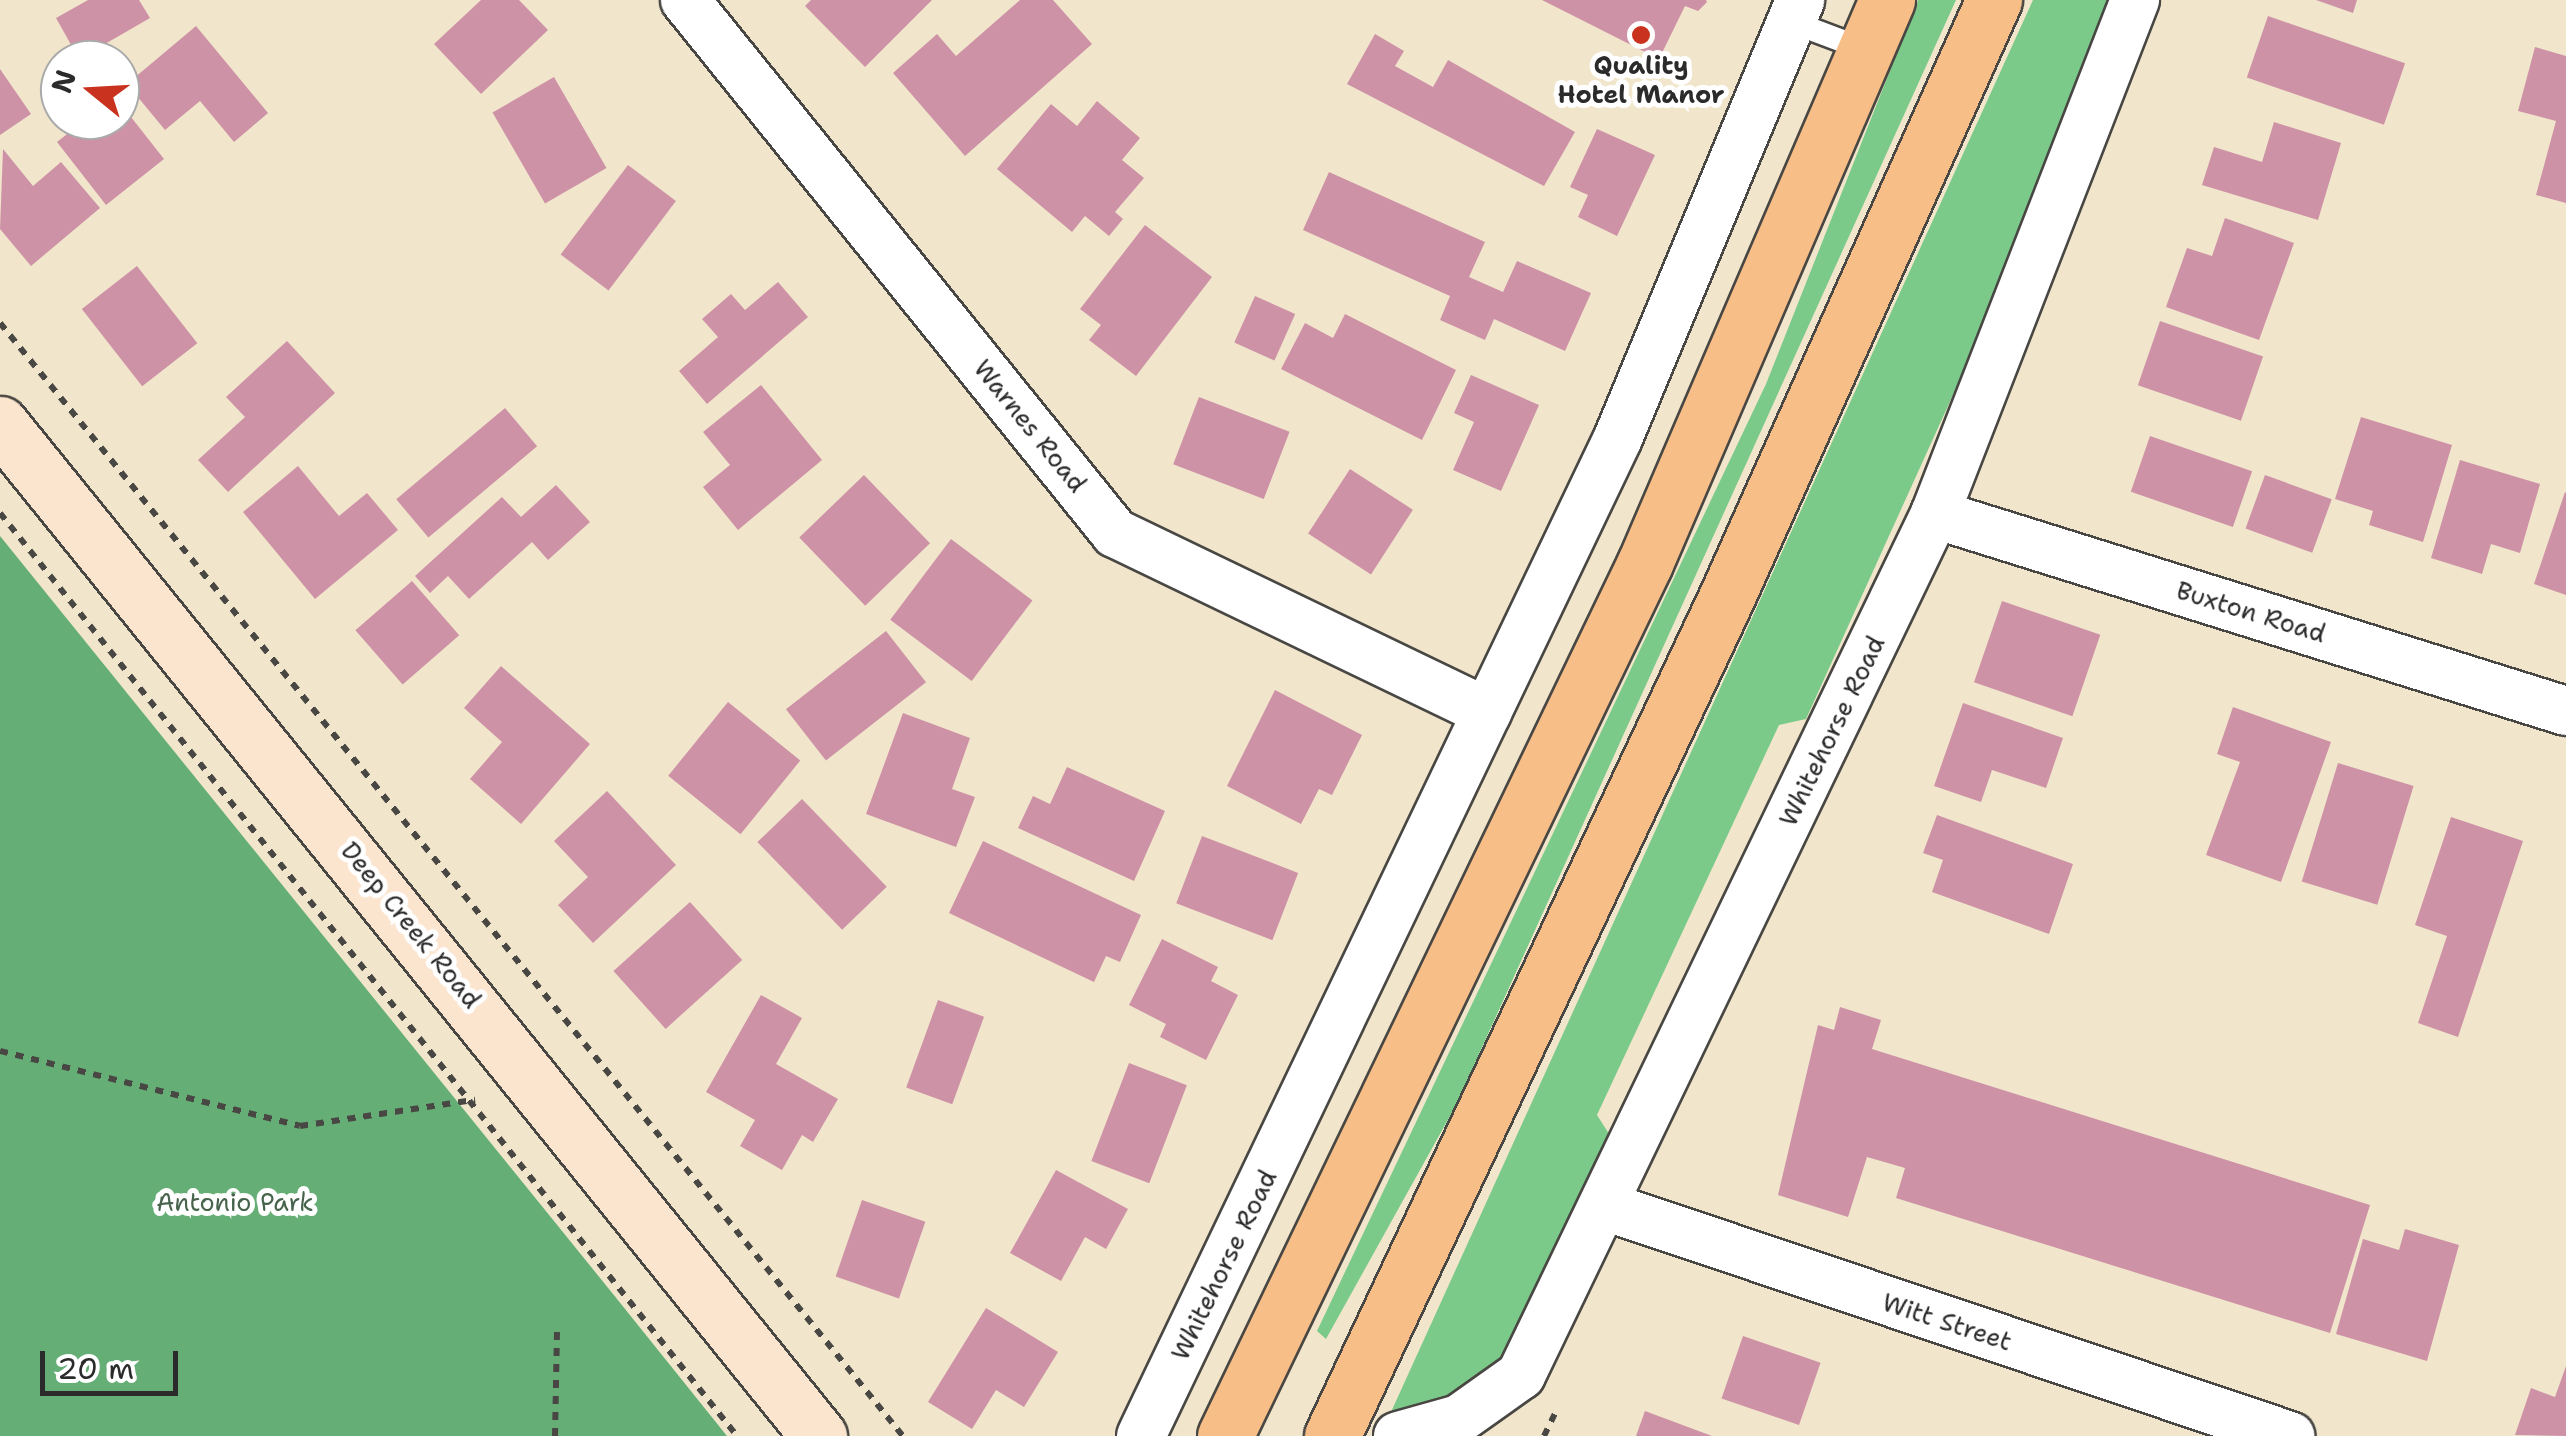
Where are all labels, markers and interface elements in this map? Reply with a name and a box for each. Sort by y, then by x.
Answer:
marker: Quality Hotel Manor [1630,24,1652,46]
north arrow [40,40,140,140]
place label: Quality Hotel Manor [1557,51,1725,110]
text: N [42,65,85,98]
street label: Warnes Road [967,354,1093,498]
street label: Buxton Road [2173,575,2329,649]
street label: Whitehorse Road [1773,631,1891,831]
street label: Deep Creek Road [335,836,487,1014]
street label: Whitehorse Road [1165,1165,1283,1365]
park label: Antonio Park [156,1187,314,1217]
street label: Witt Street [1879,1287,2015,1357]
scale bar [45,1331,182,1393]
text: 20 m [57,1348,134,1389]

